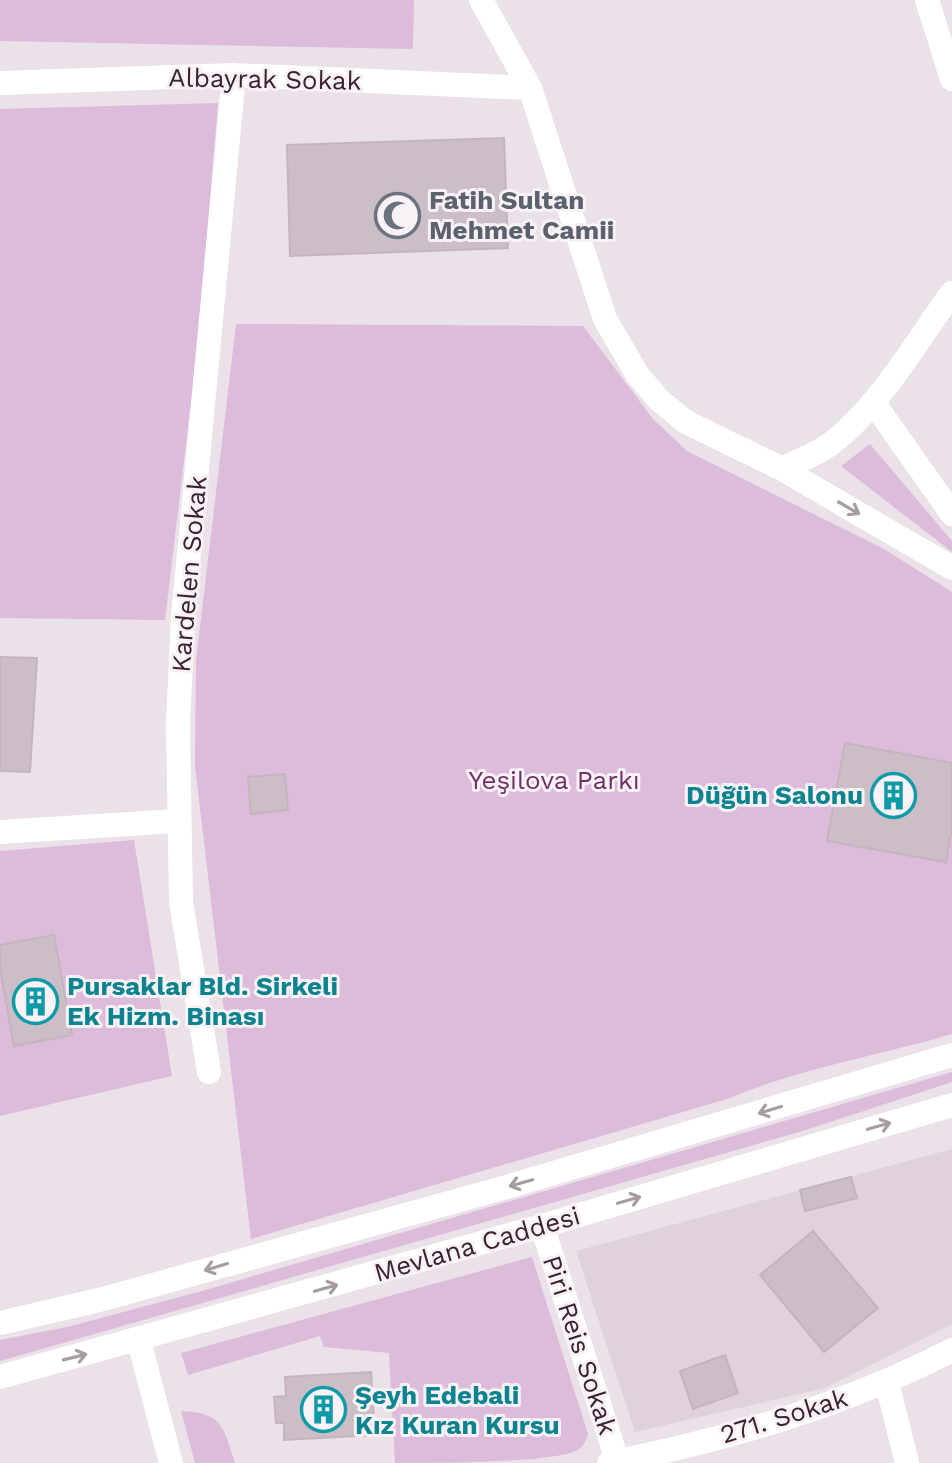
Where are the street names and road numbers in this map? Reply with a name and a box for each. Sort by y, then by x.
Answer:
street label: Albayrak Sokak [168,62,362,96]
street label: Kardelen Sokak [165,474,213,673]
street label: Mevlana Caddesi [371,1200,583,1288]
street label: Piri Reis Sokak [537,1252,623,1439]
street label: 271. Sokak [717,1382,851,1450]

